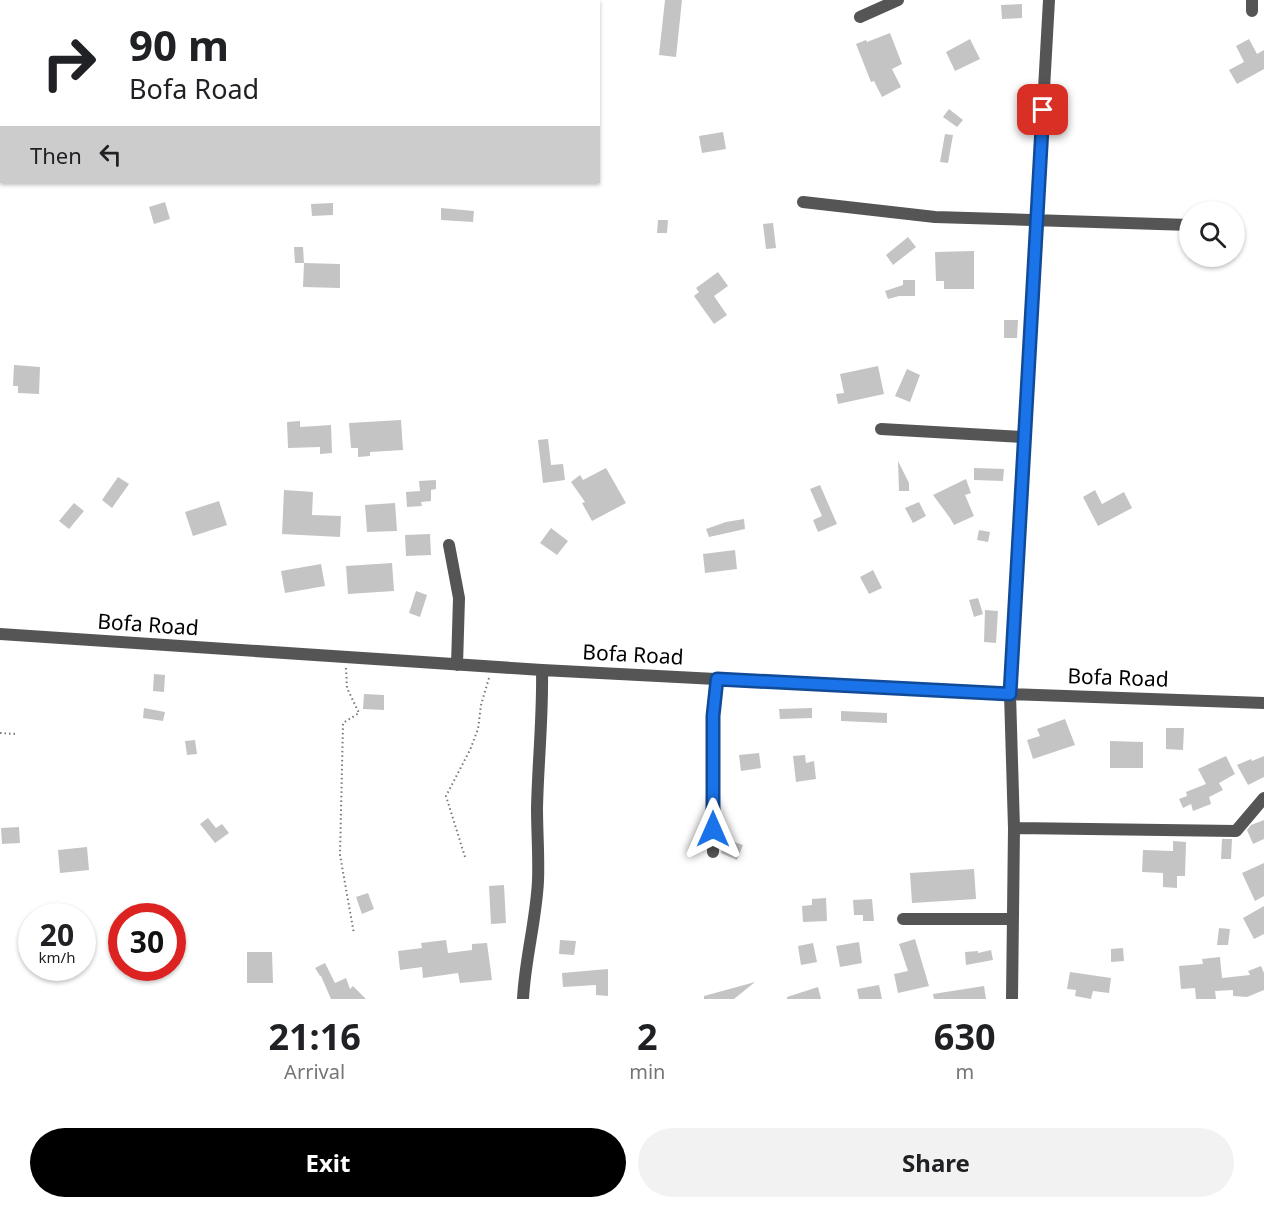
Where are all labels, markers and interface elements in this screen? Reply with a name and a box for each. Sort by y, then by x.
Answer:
text: 90 m [129,16,229,73]
icon: right [30,24,108,102]
text: Bofa Road [129,70,259,107]
pin [1017,84,1068,135]
icon: arrive [1026,93,1059,126]
icon: left [94,138,127,171]
text: Then [30,140,82,170]
map controls [1179,201,1245,267]
button: search [1179,201,1245,267]
street label: Bofa Road [97,607,200,642]
street label: Bofa Road [582,637,684,671]
street label: Bofa Road [1067,661,1169,693]
position arrow [681,797,745,861]
speed limit sign: 30 [108,903,186,981]
text: 20 [40,914,74,955]
text: km/h [39,947,75,967]
text: 21:16 [268,1012,361,1061]
text: 2 [637,1012,658,1061]
text: 630 [934,1012,996,1061]
text: Arrival [284,1058,345,1085]
text: min [629,1058,665,1085]
text: m [955,1058,974,1085]
button: Exit [30,1128,626,1197]
button: Share [638,1128,1234,1197]

